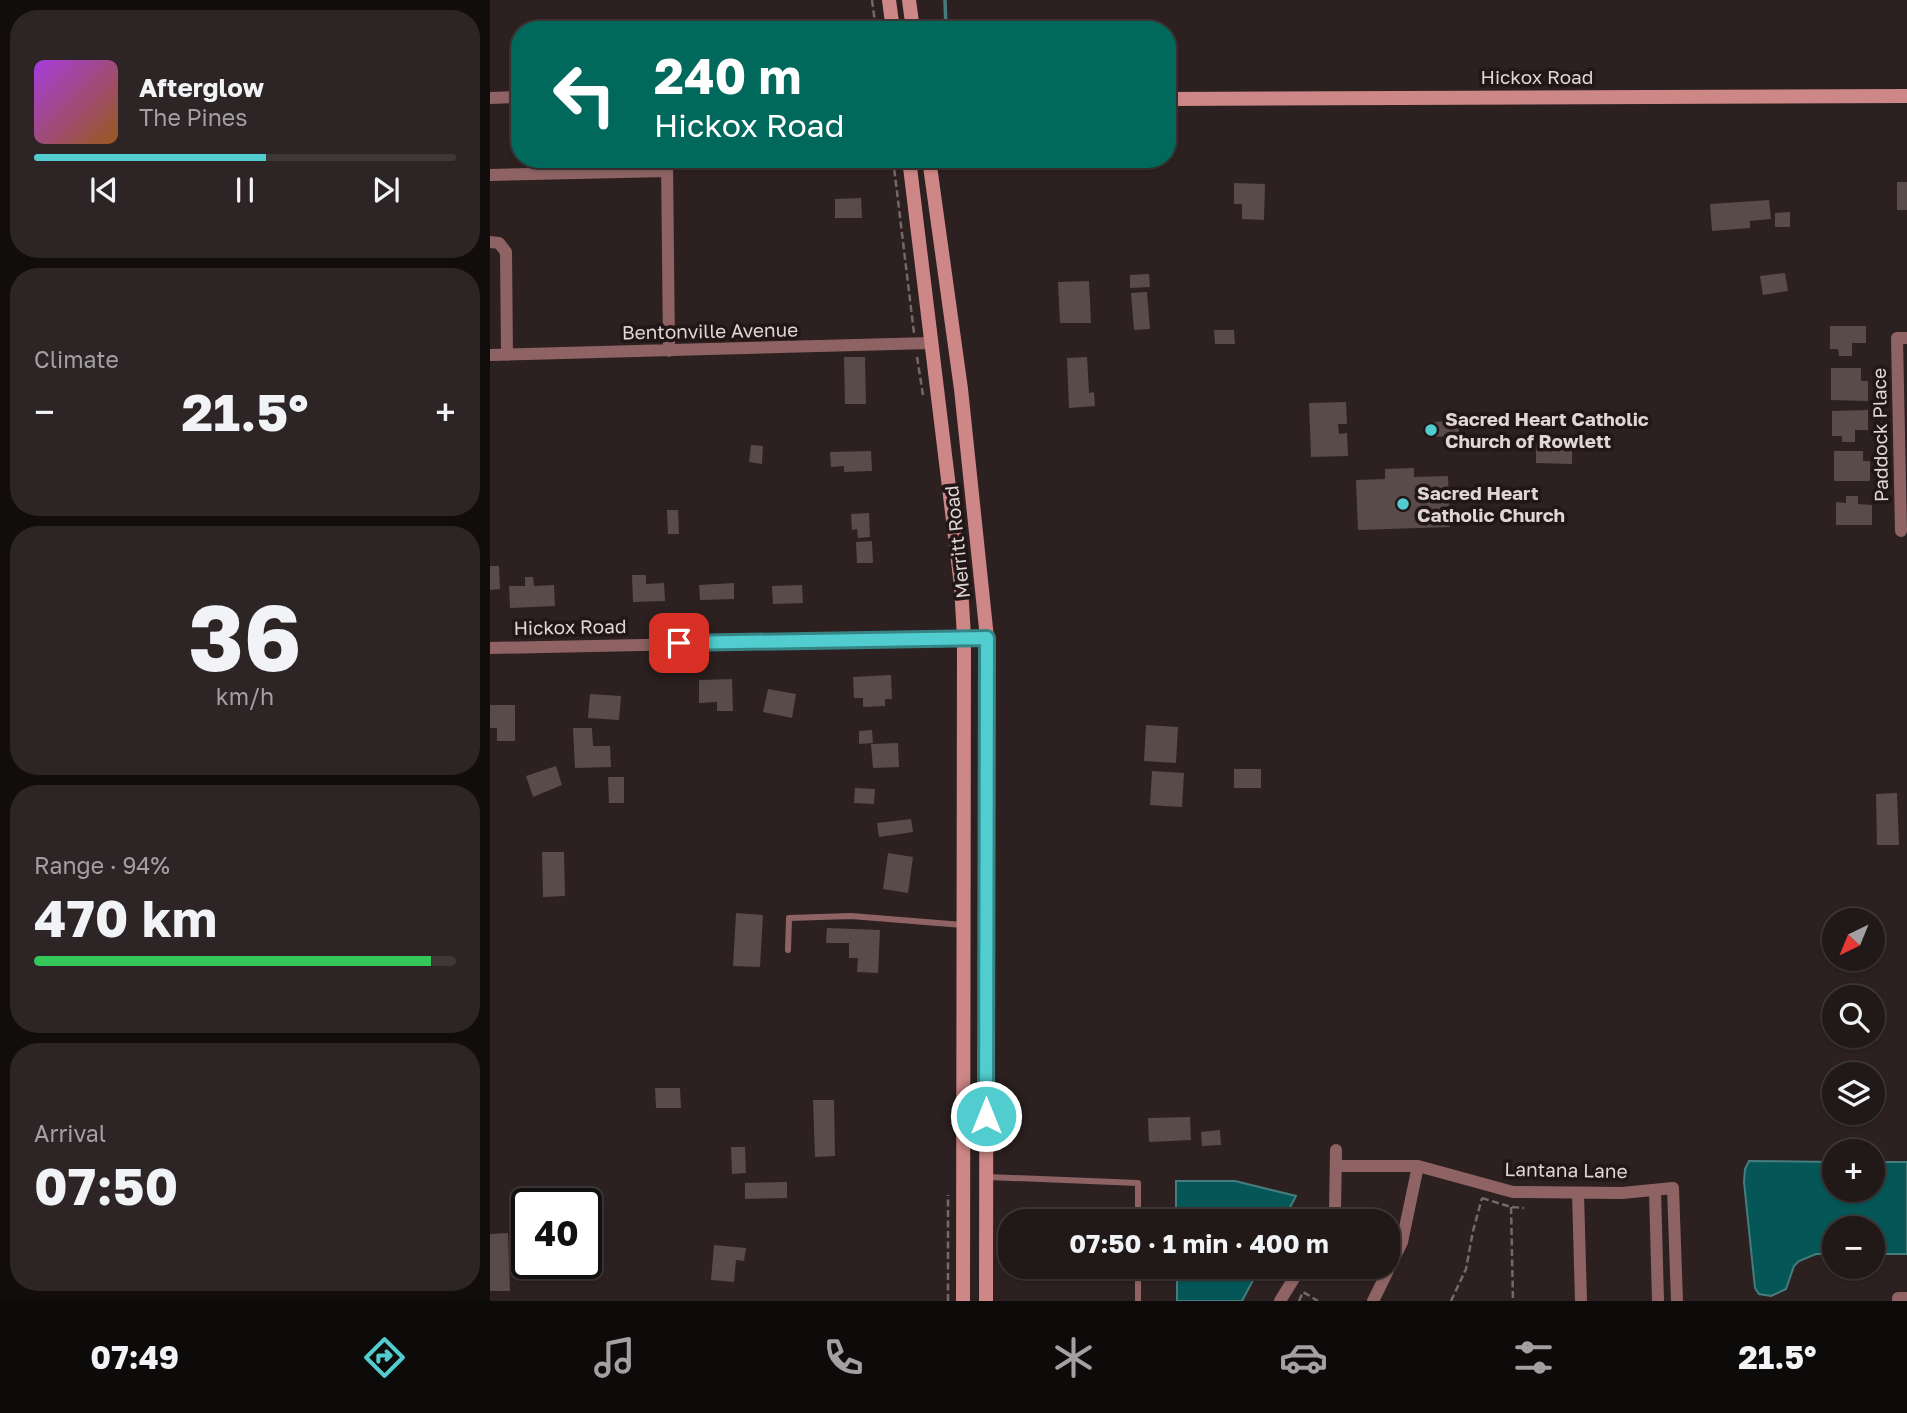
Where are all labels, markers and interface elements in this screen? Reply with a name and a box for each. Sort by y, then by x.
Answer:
text: 240 m [654,46,802,105]
icon: left [539,49,630,140]
street label: Hickox Road [1480,65,1594,88]
text: Afterglow [139,72,264,103]
text: The Pines [139,103,247,131]
text: Hickox Road [654,106,844,144]
icon: previous [85,171,123,209]
icon: pause [226,171,264,209]
icon: next [367,171,405,209]
street label: Bentonville Avenue [622,317,798,344]
text: Climate [34,345,119,373]
street label: Paddock Place [1867,368,1892,502]
text: 21.5° [181,380,309,442]
text: − [34,389,55,434]
text: + [435,389,456,434]
place label: Sacred Heart Catholic Church of Rowlett [1445,407,1649,452]
marker: Sacred Heart Catholic Church of Rowlett [1423,422,1439,438]
place label: Sacred Heart Catholic Church [1417,481,1565,526]
street label: Merritt Road [939,484,974,600]
marker: Sacred Heart Catholic Church [1395,496,1411,512]
text: 36 [188,582,302,691]
pin [649,613,709,673]
street label: Hickox Road [513,614,627,639]
icon: arrive [660,624,698,662]
text: km/h [216,682,274,710]
text: Range · 94% [34,851,170,879]
text: 470 km [34,886,217,948]
north arrow [1822,908,1885,971]
map controls [1822,908,1885,1279]
button: search [1822,985,1885,1048]
button: layers [1822,1062,1885,1125]
position arrow [949,1079,1023,1153]
text: Arrival [34,1119,106,1147]
button: + [1822,1139,1885,1202]
text: 07:50 [34,1154,178,1216]
street label: Lantana Lane [1504,1157,1628,1182]
speed limit sign: 40 [511,1188,602,1279]
button: − [1822,1216,1885,1279]
text: 07:50 · 1 min · 400 m [1069,1228,1329,1259]
icon: directions [360,1333,409,1382]
icon: music [590,1333,639,1382]
icon: phone [819,1333,868,1382]
icon: climate [1049,1333,1098,1382]
icon: car [1279,1333,1328,1382]
icon: filters [1509,1333,1558,1382]
text: 07:49 [90,1338,179,1376]
text: 21.5° [1738,1338,1817,1376]

